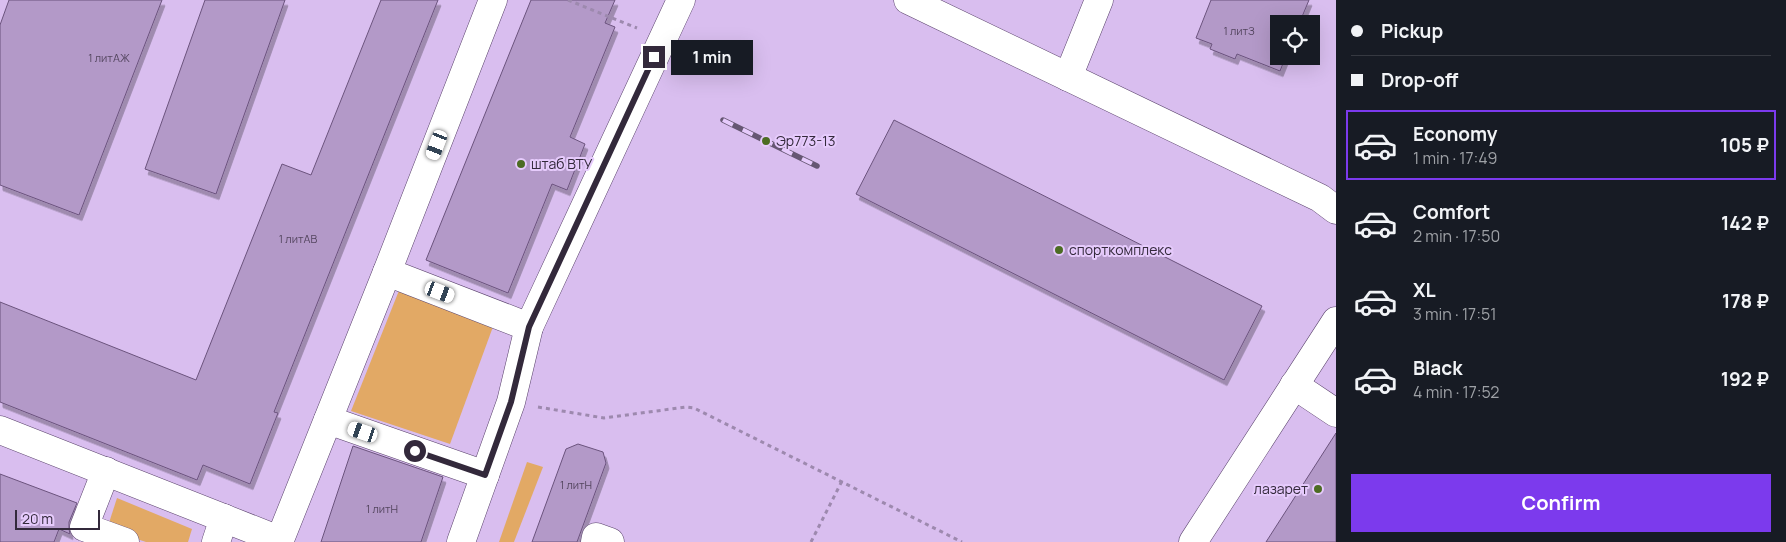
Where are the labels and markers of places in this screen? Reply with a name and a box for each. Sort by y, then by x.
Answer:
place label: Эр773-13 [776,131,835,150]
marker: Эр773-13 [760,135,772,147]
place label: штаб ВТУ [531,154,593,173]
marker: штаб ВТУ [515,158,527,170]
place label: спорткомплекс [1069,240,1172,259]
marker: спорткомплекс [1053,244,1065,256]
place label: лазарет [1254,479,1308,498]
marker: лазарет [1312,483,1324,495]

